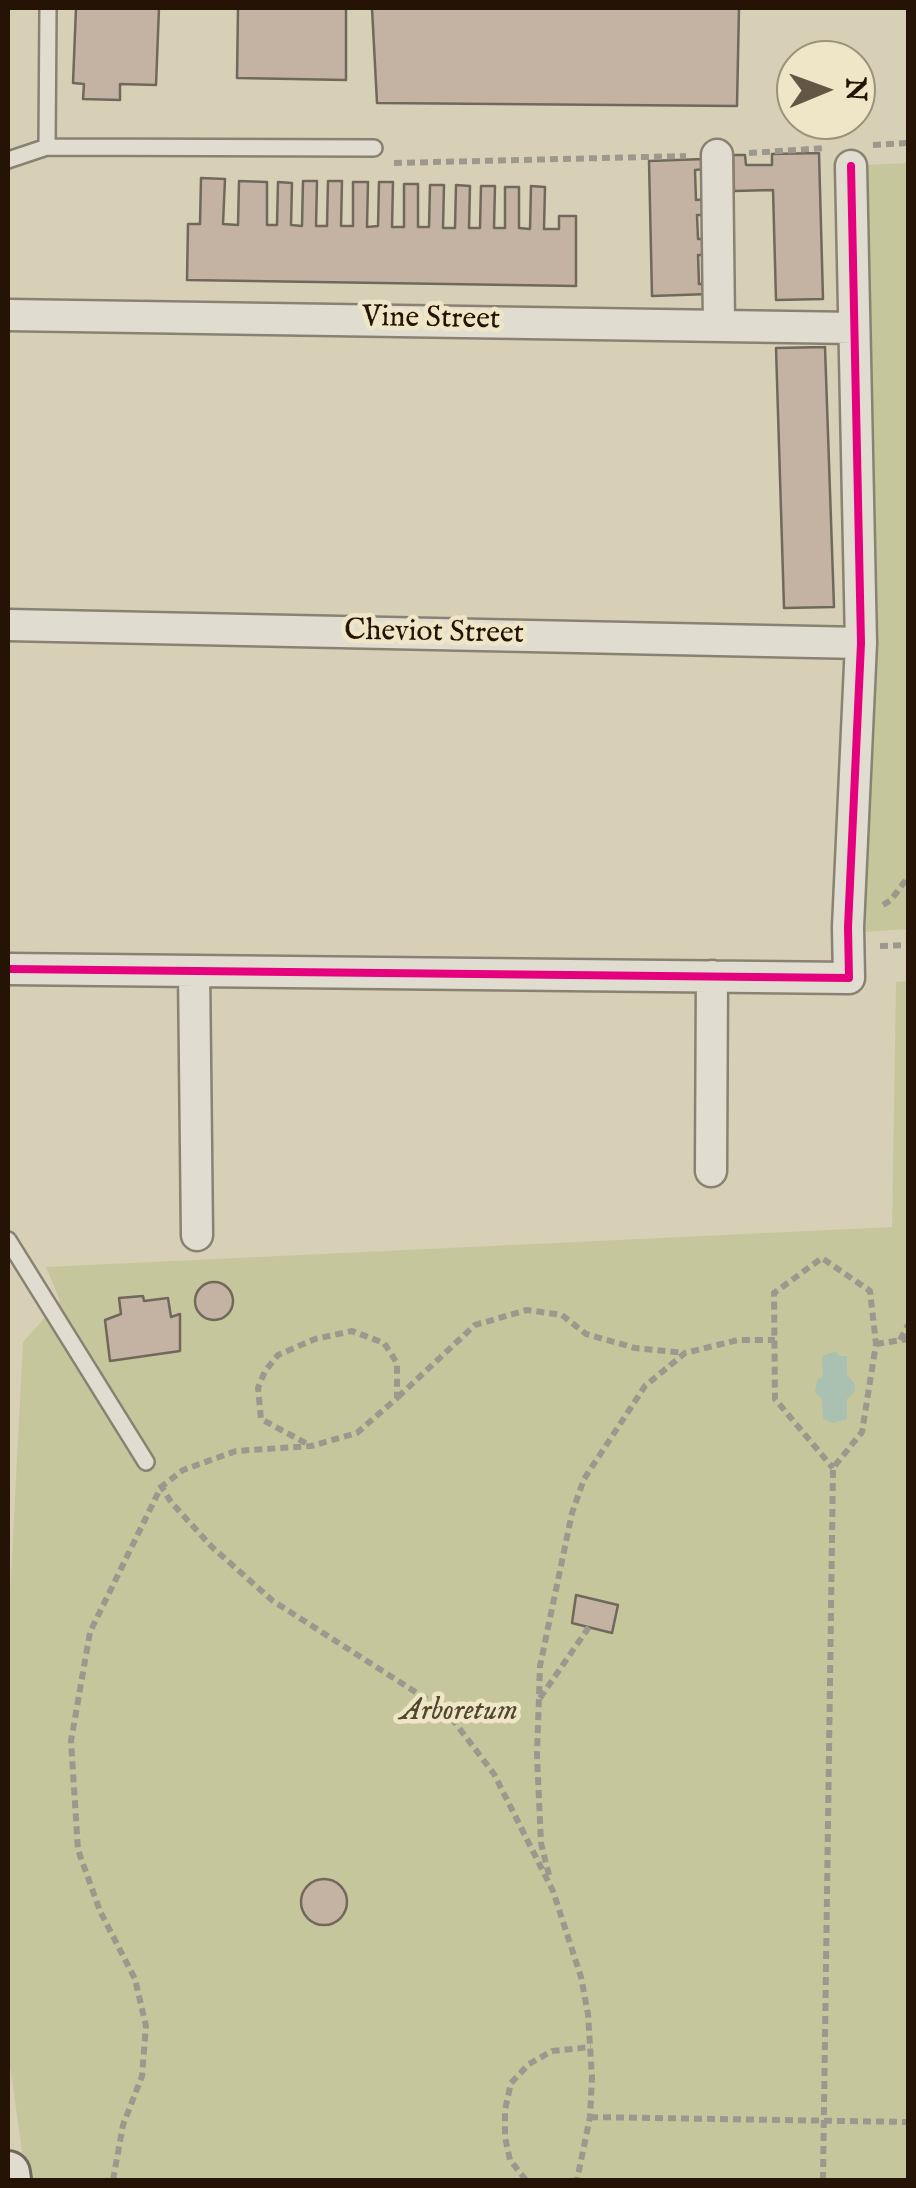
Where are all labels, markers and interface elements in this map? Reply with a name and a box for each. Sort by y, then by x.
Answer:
north arrow [776,40,876,140]
text: N [837,77,872,102]
street label: Vine Street [361,301,501,339]
street label: Cheviot Street [344,614,524,654]
park label: Arboretum [400,1695,518,1731]

